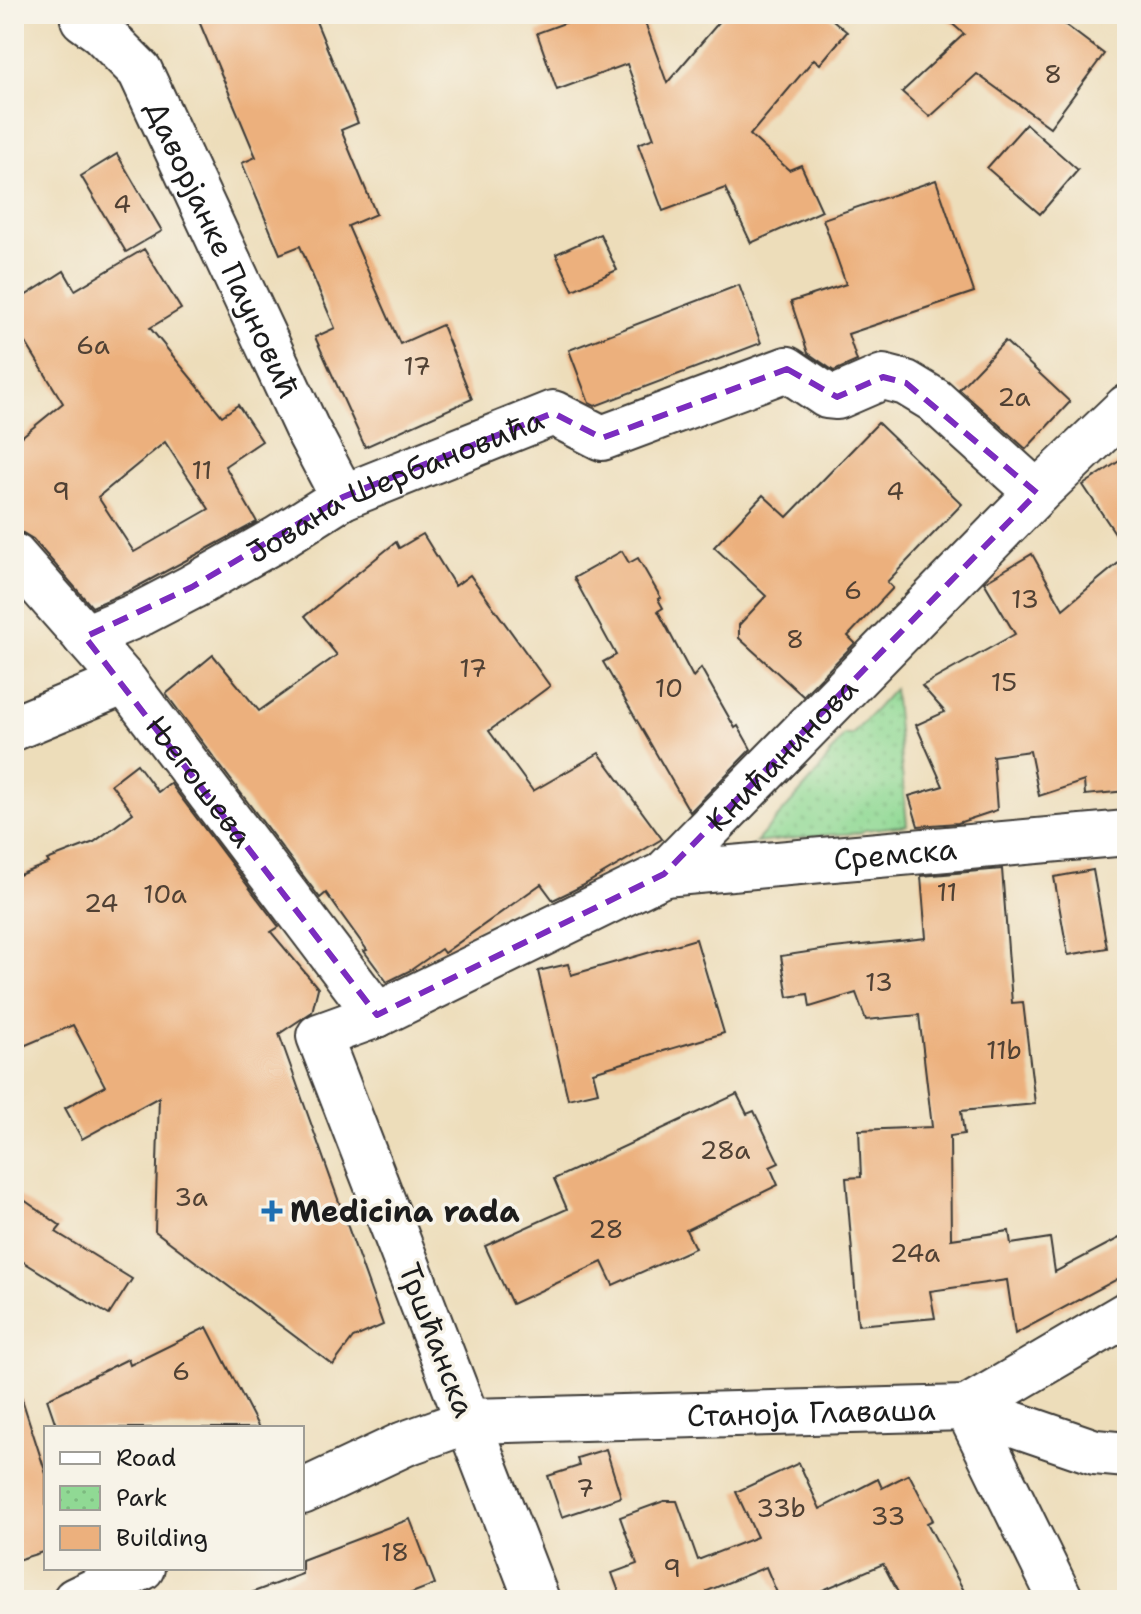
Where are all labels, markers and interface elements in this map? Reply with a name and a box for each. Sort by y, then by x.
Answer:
house number: 8 [1044,56,1062,91]
street label: Даворјанке Пауновић [136,94,310,405]
house number: 4 [113,186,131,221]
house number: 6a [76,327,110,362]
house number: 17 [403,348,431,383]
house number: 2a [997,379,1031,414]
street label: Јована Шербановића [239,398,550,573]
house number: 11 [192,452,212,487]
house number: 9 [52,473,70,508]
house number: 4 [886,473,904,508]
house number: 6 [844,572,862,607]
house number: 13 [1011,581,1039,616]
house number: 8 [786,621,804,656]
house number: 17 [459,650,487,685]
house number: 15 [991,664,1017,699]
street label: Книћанинова [697,668,866,840]
house number: 10 [655,670,683,705]
street label: Његошева [136,706,263,856]
street label: Сремска [832,828,959,879]
house number: 11 [937,874,957,909]
house number: 10a [143,876,187,911]
house number: 24 [84,885,118,920]
house number: 13 [865,964,893,999]
house number: 11b [986,1032,1022,1067]
house number: 28a [699,1132,751,1167]
house number: 3a [174,1179,208,1214]
place label: Medicina rada [290,1191,520,1232]
marker: Medicina rada [261,1200,283,1222]
house number: 28 [588,1211,624,1246]
house number: 24a [890,1235,940,1270]
street label: Тршћанска [389,1257,485,1423]
house number: 6 [172,1353,190,1388]
street label: Станоја Главаша [686,1388,936,1436]
legend [44,1426,304,1570]
text: Road [116,1442,176,1474]
house number: 7 [576,1470,594,1505]
text: Park [116,1482,168,1514]
house number: 33b [756,1490,806,1525]
house number: 33 [871,1498,905,1533]
text: Building [116,1522,208,1554]
house number: 18 [381,1534,409,1569]
house number: 9 [663,1550,681,1585]

